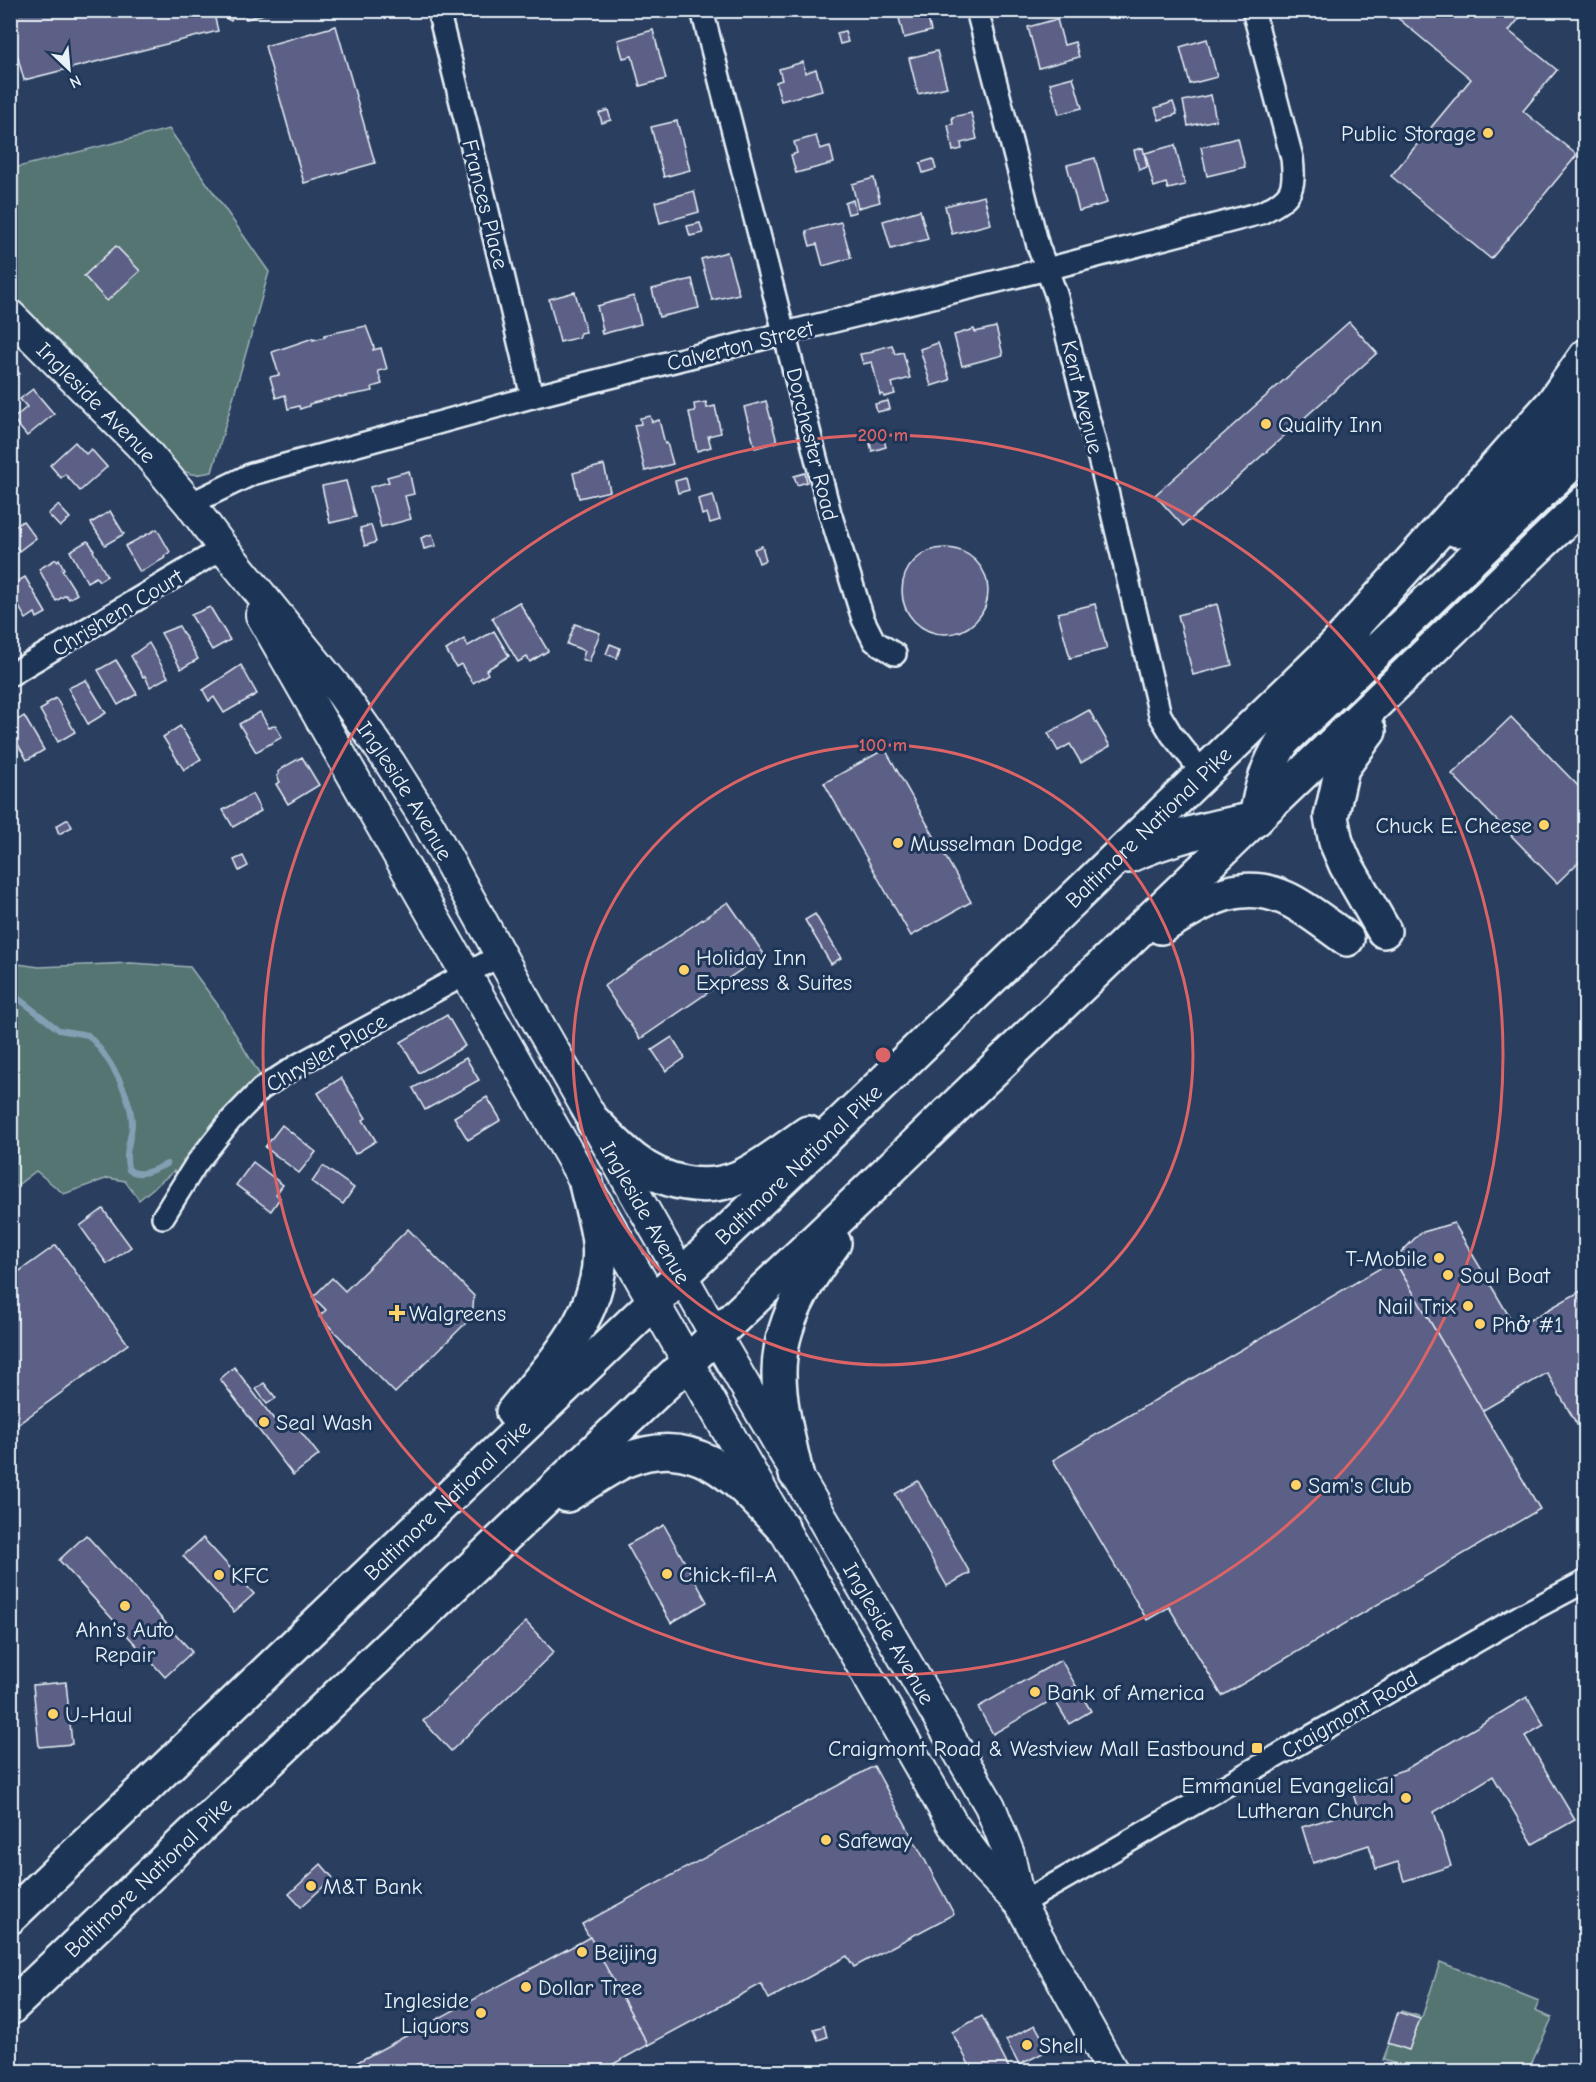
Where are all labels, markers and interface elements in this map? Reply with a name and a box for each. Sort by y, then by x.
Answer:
north arrow [39,39,99,99]
text: N [67,71,84,92]
place label: Public Storage [1341,121,1476,147]
marker: Public Storage [1481,126,1495,140]
street label: Frances Place [456,137,514,272]
street label: Calverton Street [664,315,817,377]
street label: Ingleside Avenue [31,337,161,469]
street label: Kent Avenue [1055,338,1109,457]
street label: Dorchester Road [780,365,844,523]
place label: Quality Inn [1278,412,1382,438]
marker: Quality Inn [1259,417,1273,431]
text: 200 m [858,425,908,446]
street label: Chrishem Court [47,563,188,662]
street label: Ingleside Avenue [351,716,458,865]
text: 100 m [859,735,907,756]
street label: Baltimore National Pike [1060,742,1237,914]
place label: Chuck E. Cheese [1375,813,1532,839]
marker: Chuck E. Cheese [1537,818,1551,832]
place label: Musselman Dodge [910,831,1083,857]
marker: Musselman Dodge [891,836,905,850]
place label: Holiday Inn Express & Suites [696,945,852,996]
marker: Holiday Inn Express & Suites [677,963,691,977]
street label: Chrysler Place [262,1008,391,1098]
centre of rings [873,1045,893,1065]
street label: Baltimore National Pike [710,1079,888,1250]
street label: Ingleside Avenue [594,1137,696,1289]
place label: T-Mobile [1346,1246,1427,1272]
marker: T-Mobile [1432,1251,1446,1265]
place label: Soul Boat [1460,1263,1551,1289]
marker: Soul Boat [1441,1268,1455,1282]
place label: Nail Trix [1377,1294,1457,1320]
marker: Nail Trix [1461,1299,1475,1313]
place label: Walgreens [409,1301,506,1327]
marker: Walgreens [390,1306,404,1320]
place label: Phở #1 [1492,1312,1563,1338]
marker: Phở #1 [1473,1317,1487,1331]
place label: Seal Wash [276,1410,373,1436]
marker: Seal Wash [257,1415,271,1429]
street label: Baltimore National Pike [359,1415,536,1586]
place label: Sam's Club [1308,1473,1412,1499]
marker: Sam's Club [1289,1478,1303,1492]
street label: Ingleside Avenue [837,1558,940,1709]
place label: Chick-fil-A [679,1562,777,1588]
place label: KFC [231,1563,269,1589]
marker: Chick-fil-A [660,1567,674,1581]
marker: KFC [212,1568,226,1582]
marker: Ahn's Auto Repair [118,1599,132,1613]
place label: Ahn's Auto Repair [76,1617,174,1668]
street label: Craigmont Road [1277,1665,1422,1764]
place label: Bank of America [1047,1680,1205,1706]
marker: Bank of America [1028,1685,1042,1699]
place label: U-Haul [65,1702,132,1728]
marker: U-Haul [46,1707,60,1721]
place label: Craigmont Road & Westview Mall Eastbound [828,1736,1245,1762]
marker: Craigmont Road & Westview Mall Eastbound [1250,1741,1264,1755]
place label: Emmanuel Evangelical Lutheran Church [1182,1773,1394,1824]
marker: Emmanuel Evangelical Lutheran Church [1399,1791,1413,1805]
street label: Baltimore National Pike [59,1792,237,1963]
place label: Safeway [838,1828,912,1854]
marker: Safeway [819,1833,833,1847]
place label: M&T Bank [323,1874,423,1900]
marker: M&T Bank [304,1879,318,1893]
place label: Beijing [594,1940,658,1966]
marker: Beijing [575,1945,589,1959]
place label: Dollar Tree [538,1975,642,2001]
marker: Dollar Tree [519,1980,533,1994]
place label: Ingleside Liquors [384,1988,469,2039]
marker: Ingleside Liquors [474,2006,488,2020]
place label: Shell [1039,2033,1084,2059]
marker: Shell [1020,2038,1034,2052]

